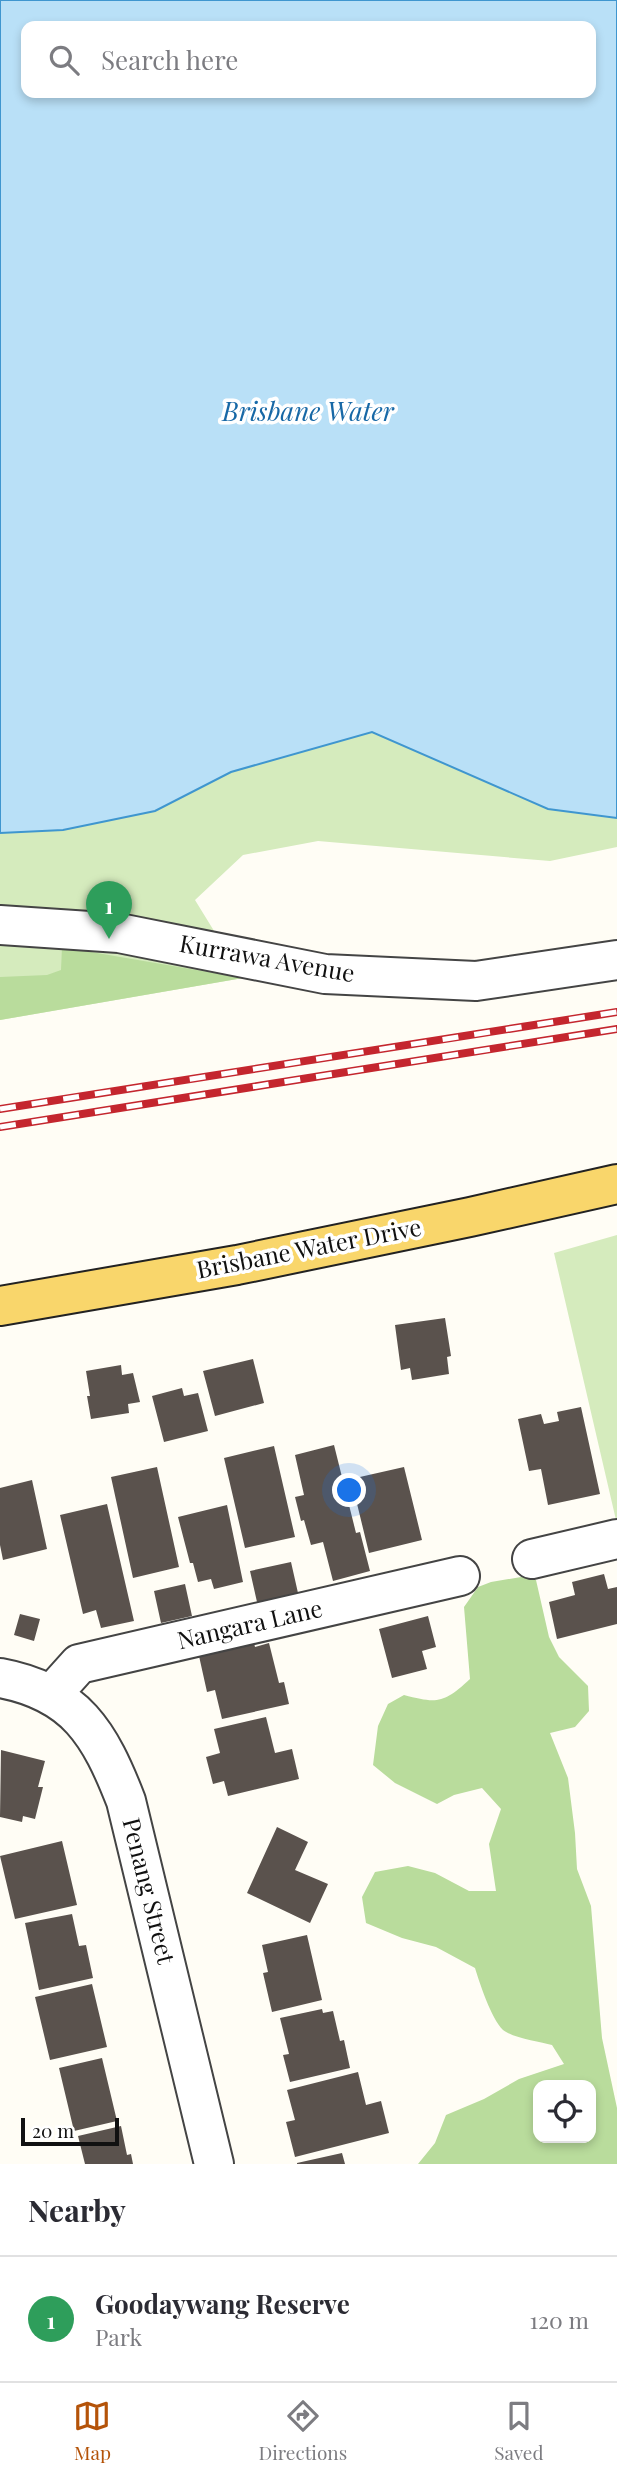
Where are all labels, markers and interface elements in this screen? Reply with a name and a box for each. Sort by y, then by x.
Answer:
search box [21,21,596,98]
icon: search [45,41,83,79]
text: Search here [101,42,238,77]
water label: Brisbane Water [221,393,395,428]
pin: 1 [86,881,132,939]
street label: Kurrawa Avenue [177,926,357,988]
street label: Brisbane Water Drive [193,1210,424,1285]
your location [332,1473,366,1507]
street label: Nangara Lane [174,1591,325,1655]
street label: Penang Street [116,1814,184,1967]
map controls [533,2080,596,2143]
button: locate [533,2080,596,2143]
scale bar [21,2115,119,2147]
text: 20 m [32,2117,74,2143]
text: Nearby [28,2190,126,2230]
text: Goodaywang Reserve [95,2286,350,2321]
text: 1 [47,2304,55,2335]
text: 120 m [530,2304,589,2335]
text: Park [95,2321,142,2352]
tab: Map [73,2397,111,2465]
tab: Directions [258,2397,347,2465]
tab: Saved [494,2397,544,2465]

